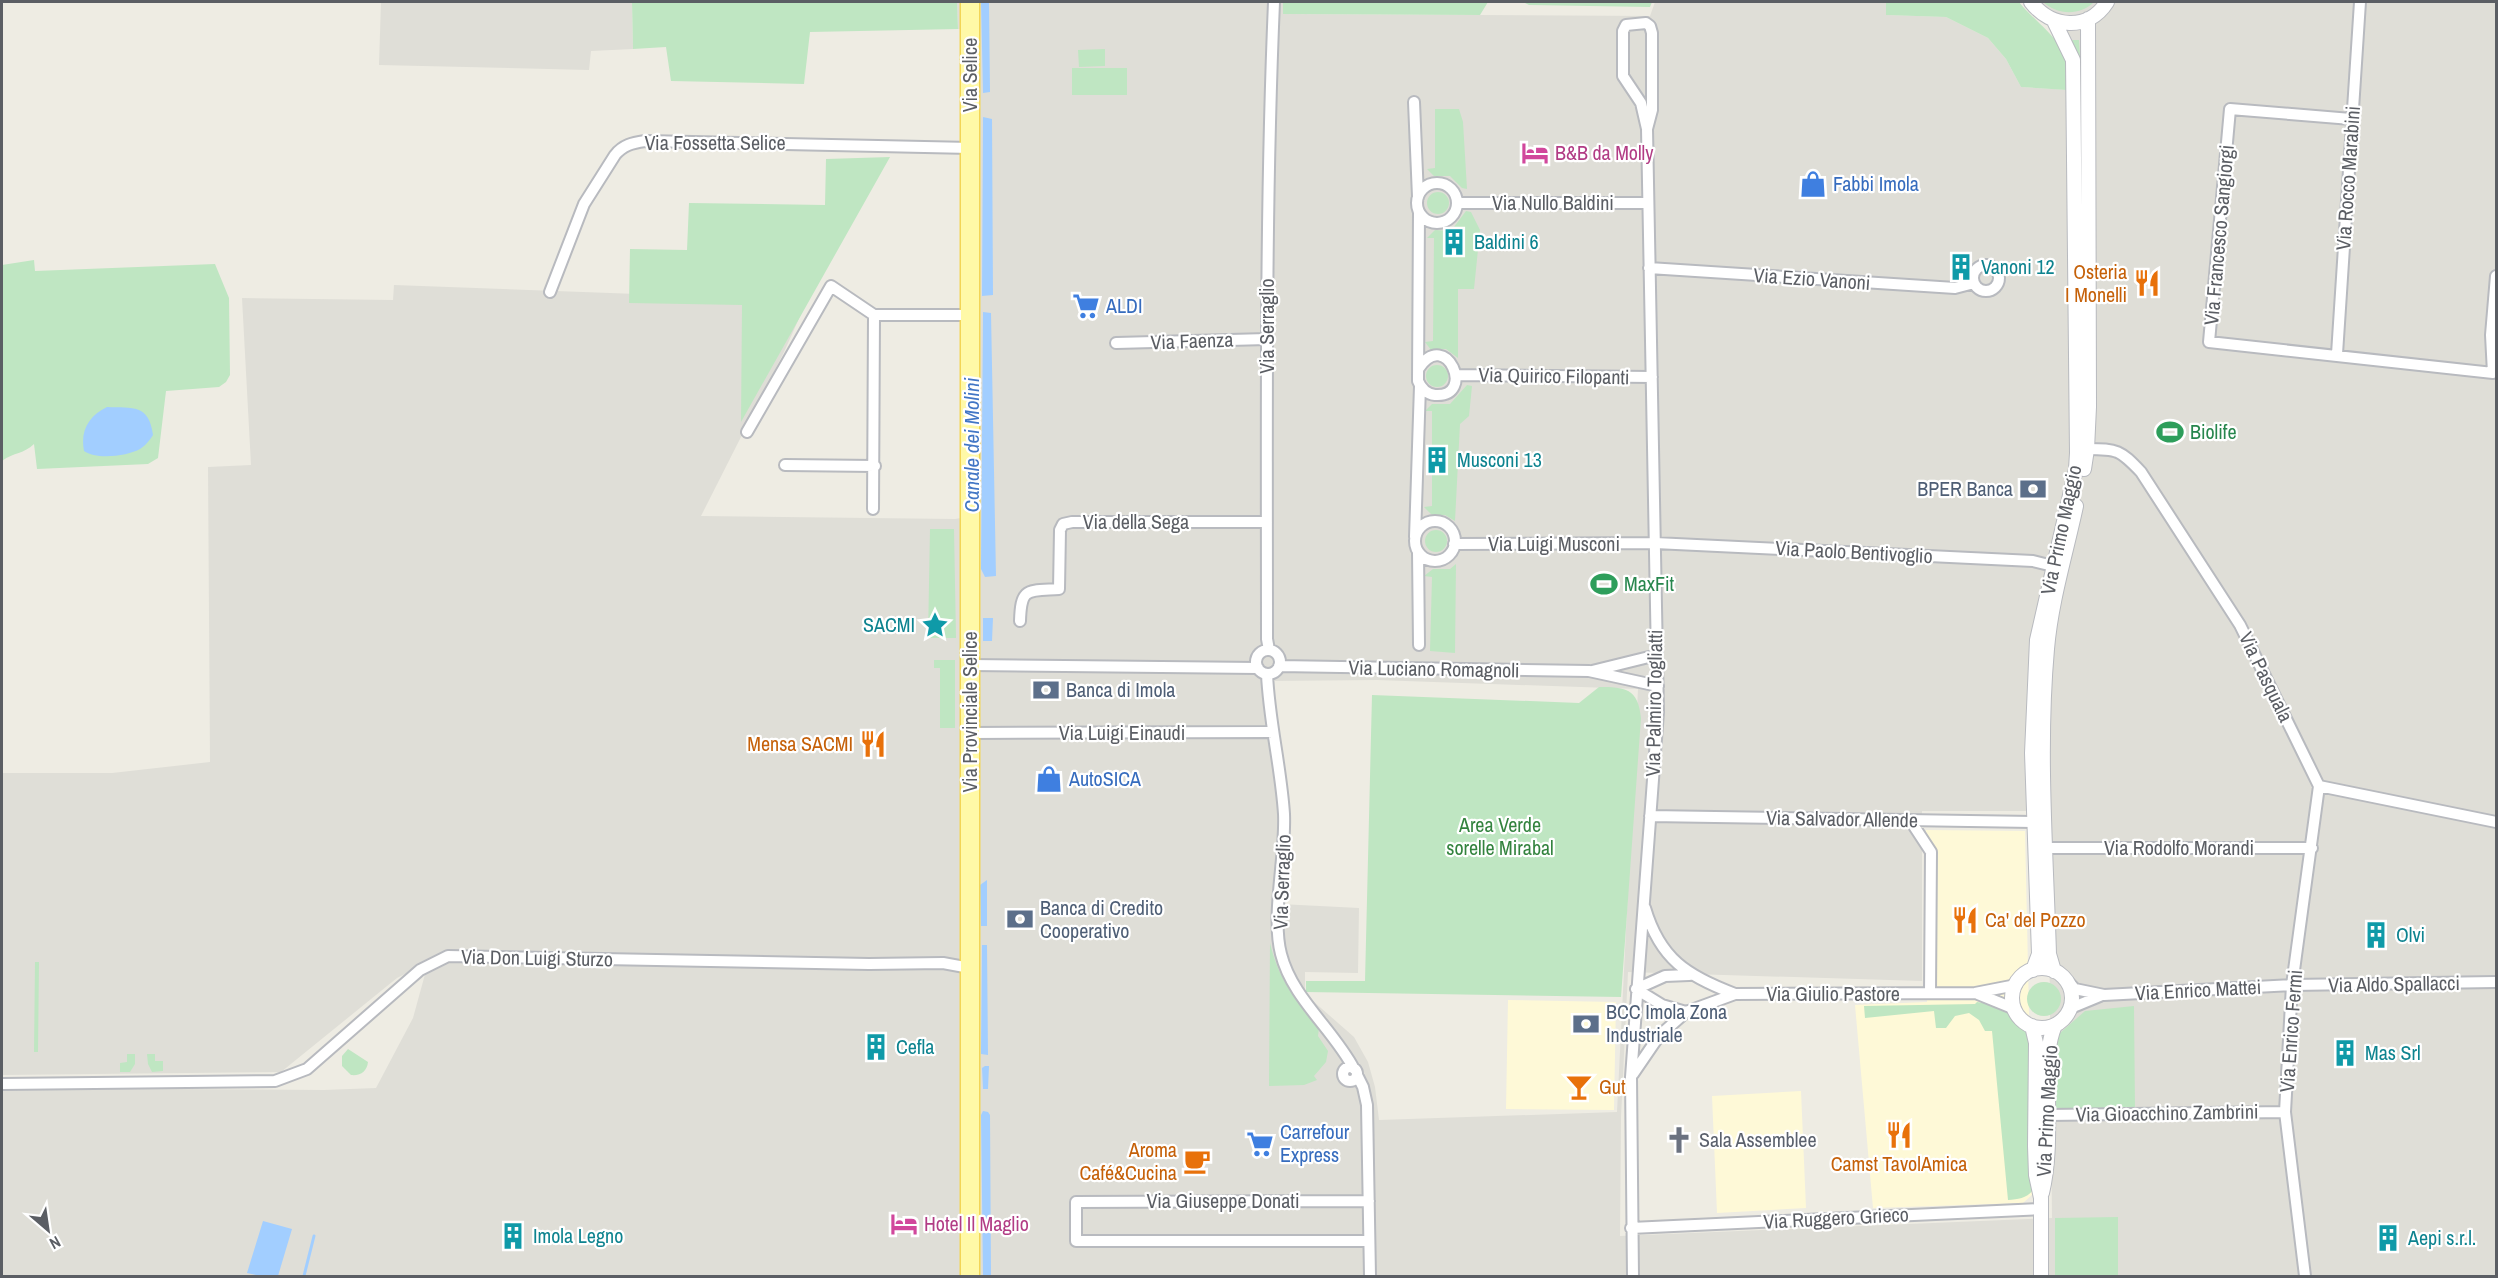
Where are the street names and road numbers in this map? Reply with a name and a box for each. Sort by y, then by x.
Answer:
street label: Via Selice [956,38,983,112]
street label: Via Rocco Marabini [2329,105,2366,251]
street label: Via Fossetta Selice [644,129,786,156]
street label: Via Francesco Sangiorgi [2197,144,2240,326]
street label: Via Nullo Baldini [1492,189,1614,216]
street label: Via Ezio Vanoni [1753,261,1871,296]
street label: Via Serraglio [1253,278,1280,374]
street label: Via Faenza [1150,326,1234,355]
street label: Via Quirico Filopanti [1478,361,1630,390]
street label: Via Primo Maggio [2034,463,2087,597]
street label: Via della Sega [1083,508,1189,535]
street label: Via Luigi Musconi [1488,530,1620,557]
street label: Via Paolo Bentivoglio [1775,534,1933,569]
street label: Via Pasquala [2233,627,2300,726]
street label: Via Palmiro Togliatti [1639,629,1668,777]
street label: Via Provinciale Selice [956,631,983,793]
street label: Via Luciano Romagnoli [1348,654,1520,683]
street label: Via Luigi Einaudi [1059,719,1185,746]
street label: Via Salvador Allende [1766,804,1918,833]
street label: Via Serraglio [1266,834,1297,930]
street label: Via Rodolfo Morandi [2104,834,2254,861]
street label: Via Don Luigi Sturzo [461,943,613,972]
street label: Via Enrico Fermi [2273,969,2308,1093]
street label: Via Aldo Spallacci [2328,969,2460,998]
street label: Via Enrico Mattei [2134,973,2262,1006]
street label: Via Giulio Pastore [1766,980,1900,1007]
street label: Via Primo Maggio [2030,1044,2063,1178]
street label: Via Gioacchino Zambrini [2075,1097,2259,1128]
street label: Via Giuseppe Donati [1147,1187,1299,1214]
street label: Via Ruggero Grieco [1763,1200,1909,1235]

